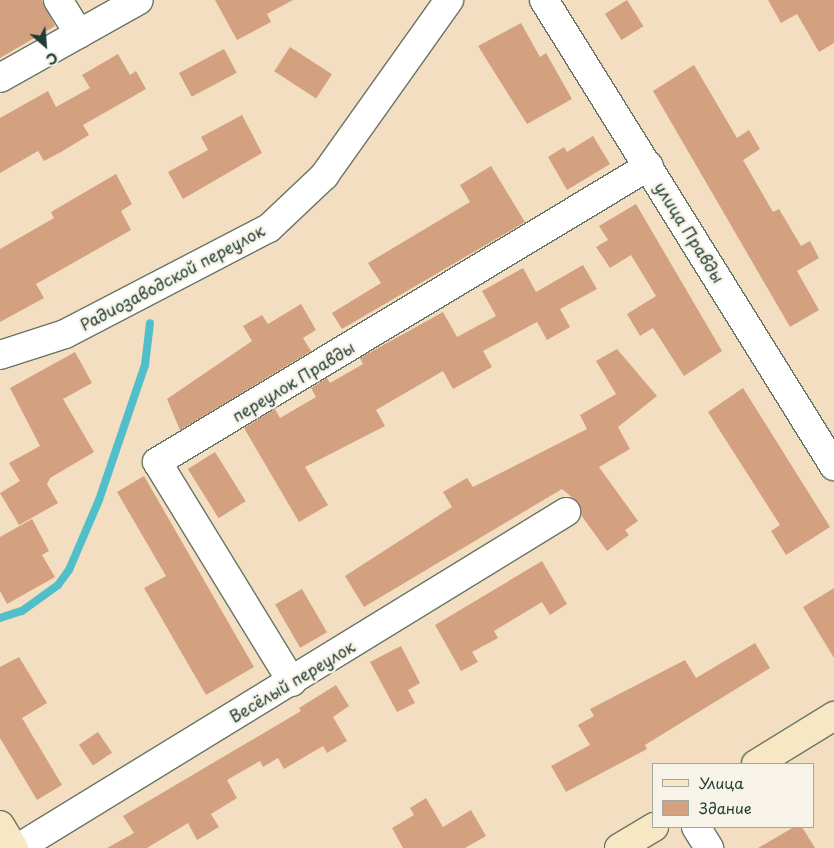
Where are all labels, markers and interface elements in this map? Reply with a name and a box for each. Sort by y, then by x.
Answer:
north arrow [20,20,70,70]
text: С [43,47,61,71]
street label: улица Правды [651,178,729,286]
street label: Радиозаводской переулок [77,220,267,334]
street label: переулок Правды [228,337,358,425]
street label: Весёлый переулок [226,636,358,726]
legend [652,763,814,828]
text: Улица [699,771,744,794]
text: Здание [699,796,752,819]

